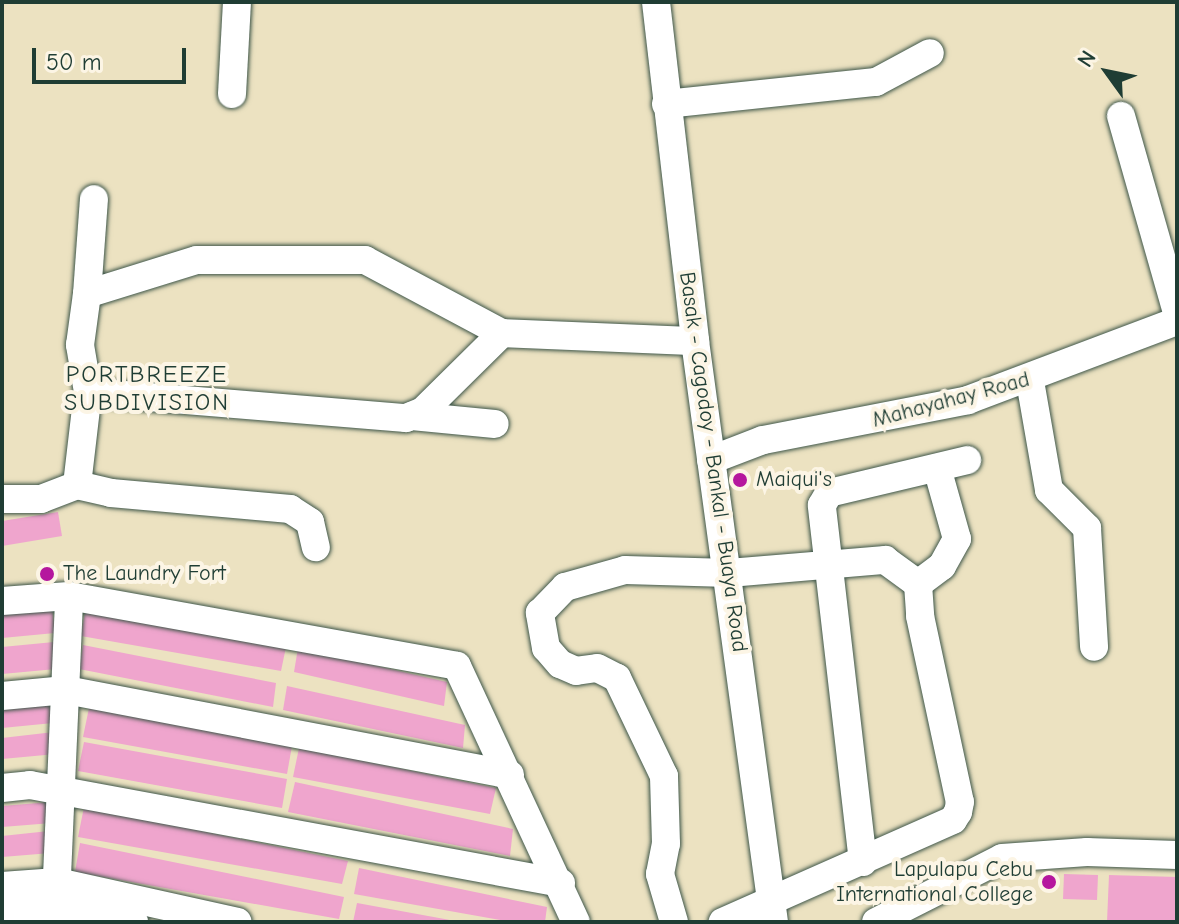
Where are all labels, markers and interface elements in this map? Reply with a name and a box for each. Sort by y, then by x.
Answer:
scale bar [36,32,190,82]
north arrow [1067,32,1147,112]
text: N [1072,46,1102,72]
text: 50 m [46,48,102,76]
street label: Basak - Cagodoy - Bankal - Buaya Road [673,270,753,654]
district label: PORTBREEZE SUBDIVISION [64,361,230,417]
street label: Mahayahay Road [870,366,1032,434]
place label: Maiqui's [756,467,832,493]
marker: Maiqui's [731,471,749,489]
place label: The Laundry Fort [63,561,226,587]
marker: The Laundry Fort [38,565,56,583]
place label: Lapulapu Cebu International College [836,856,1033,908]
marker: Lapulapu Cebu International College [1040,873,1058,891]

